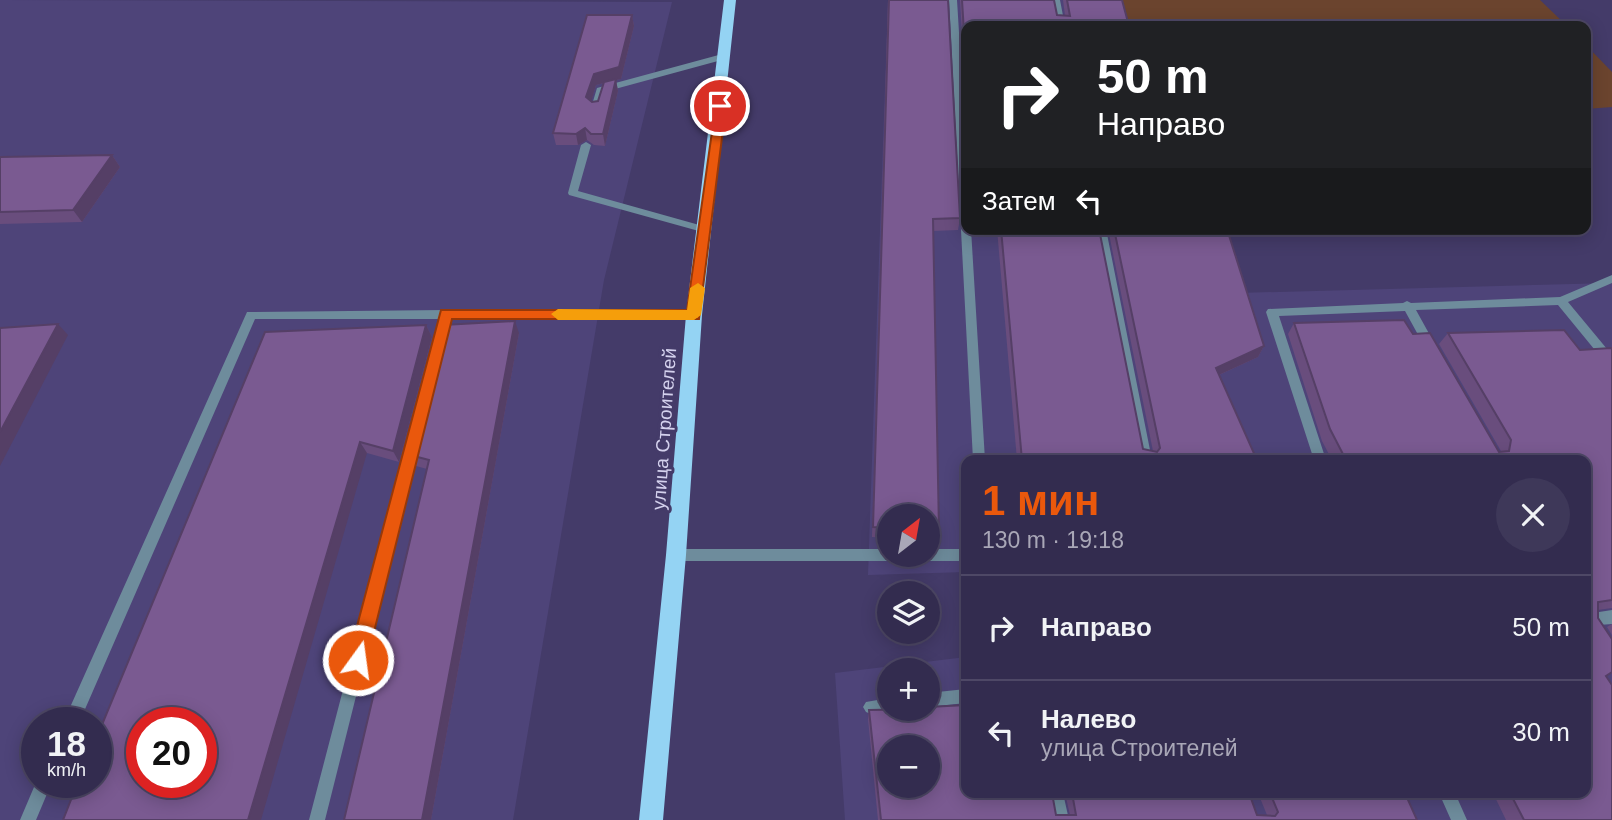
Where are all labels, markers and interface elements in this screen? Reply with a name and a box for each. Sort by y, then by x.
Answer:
icon: right [982,49,1073,140]
text: 50 m [1097,49,1209,103]
pin [690,76,750,136]
icon: arrive [701,87,739,125]
text: Направо [1097,106,1225,142]
icon: left [1070,182,1108,220]
text: Затем [982,186,1056,216]
street label: улица Строителей [648,347,680,511]
text: 1 мин [982,477,1099,524]
button: close [1496,478,1570,552]
north arrow [877,504,940,567]
map controls [877,504,940,798]
text: 130 m · 19:18 [982,527,1124,553]
button: layers [877,581,940,644]
icon: right [982,609,1020,647]
text: Направо [1041,612,1152,642]
text: 50 m [1512,612,1570,642]
position arrow [321,623,395,697]
button: + [877,658,940,721]
text: Налево [1041,704,1136,734]
speed limit sign: 20 [126,707,217,798]
icon: left [982,714,1020,752]
text: 30 m [1512,717,1570,747]
text: 18 [47,724,86,763]
button: − [877,735,940,798]
text: улица Строителей [1041,735,1238,761]
text: km/h [47,760,86,780]

